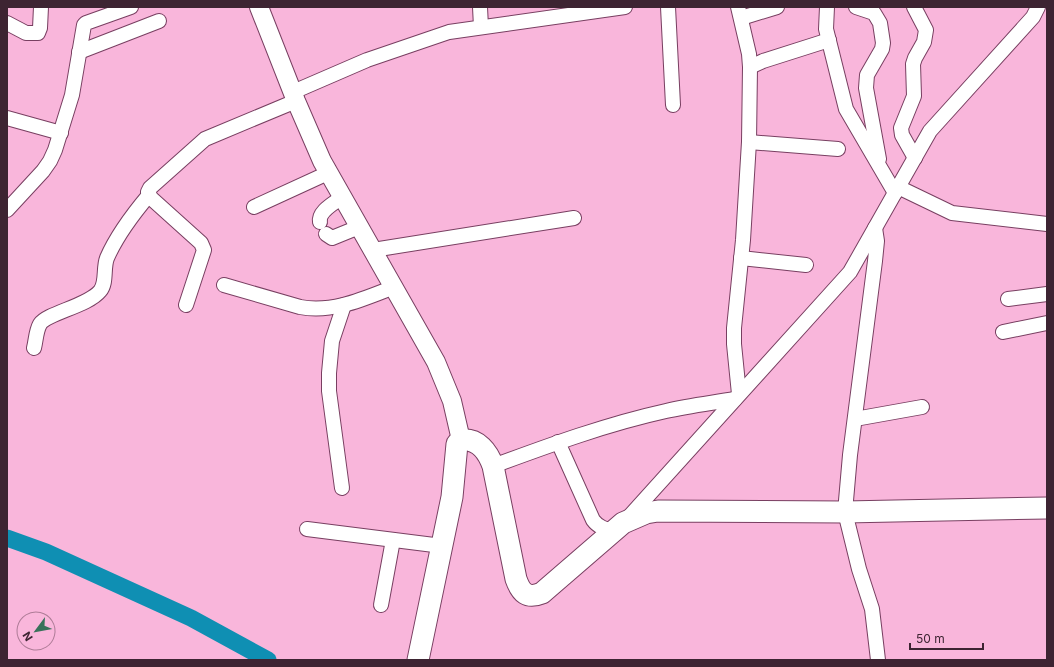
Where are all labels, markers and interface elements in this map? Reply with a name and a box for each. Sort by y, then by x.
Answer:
north arrow [16,611,56,651]
scale bar [910,625,983,651]
text: N [19,629,36,644]
text: 50 m [916,631,945,646]

